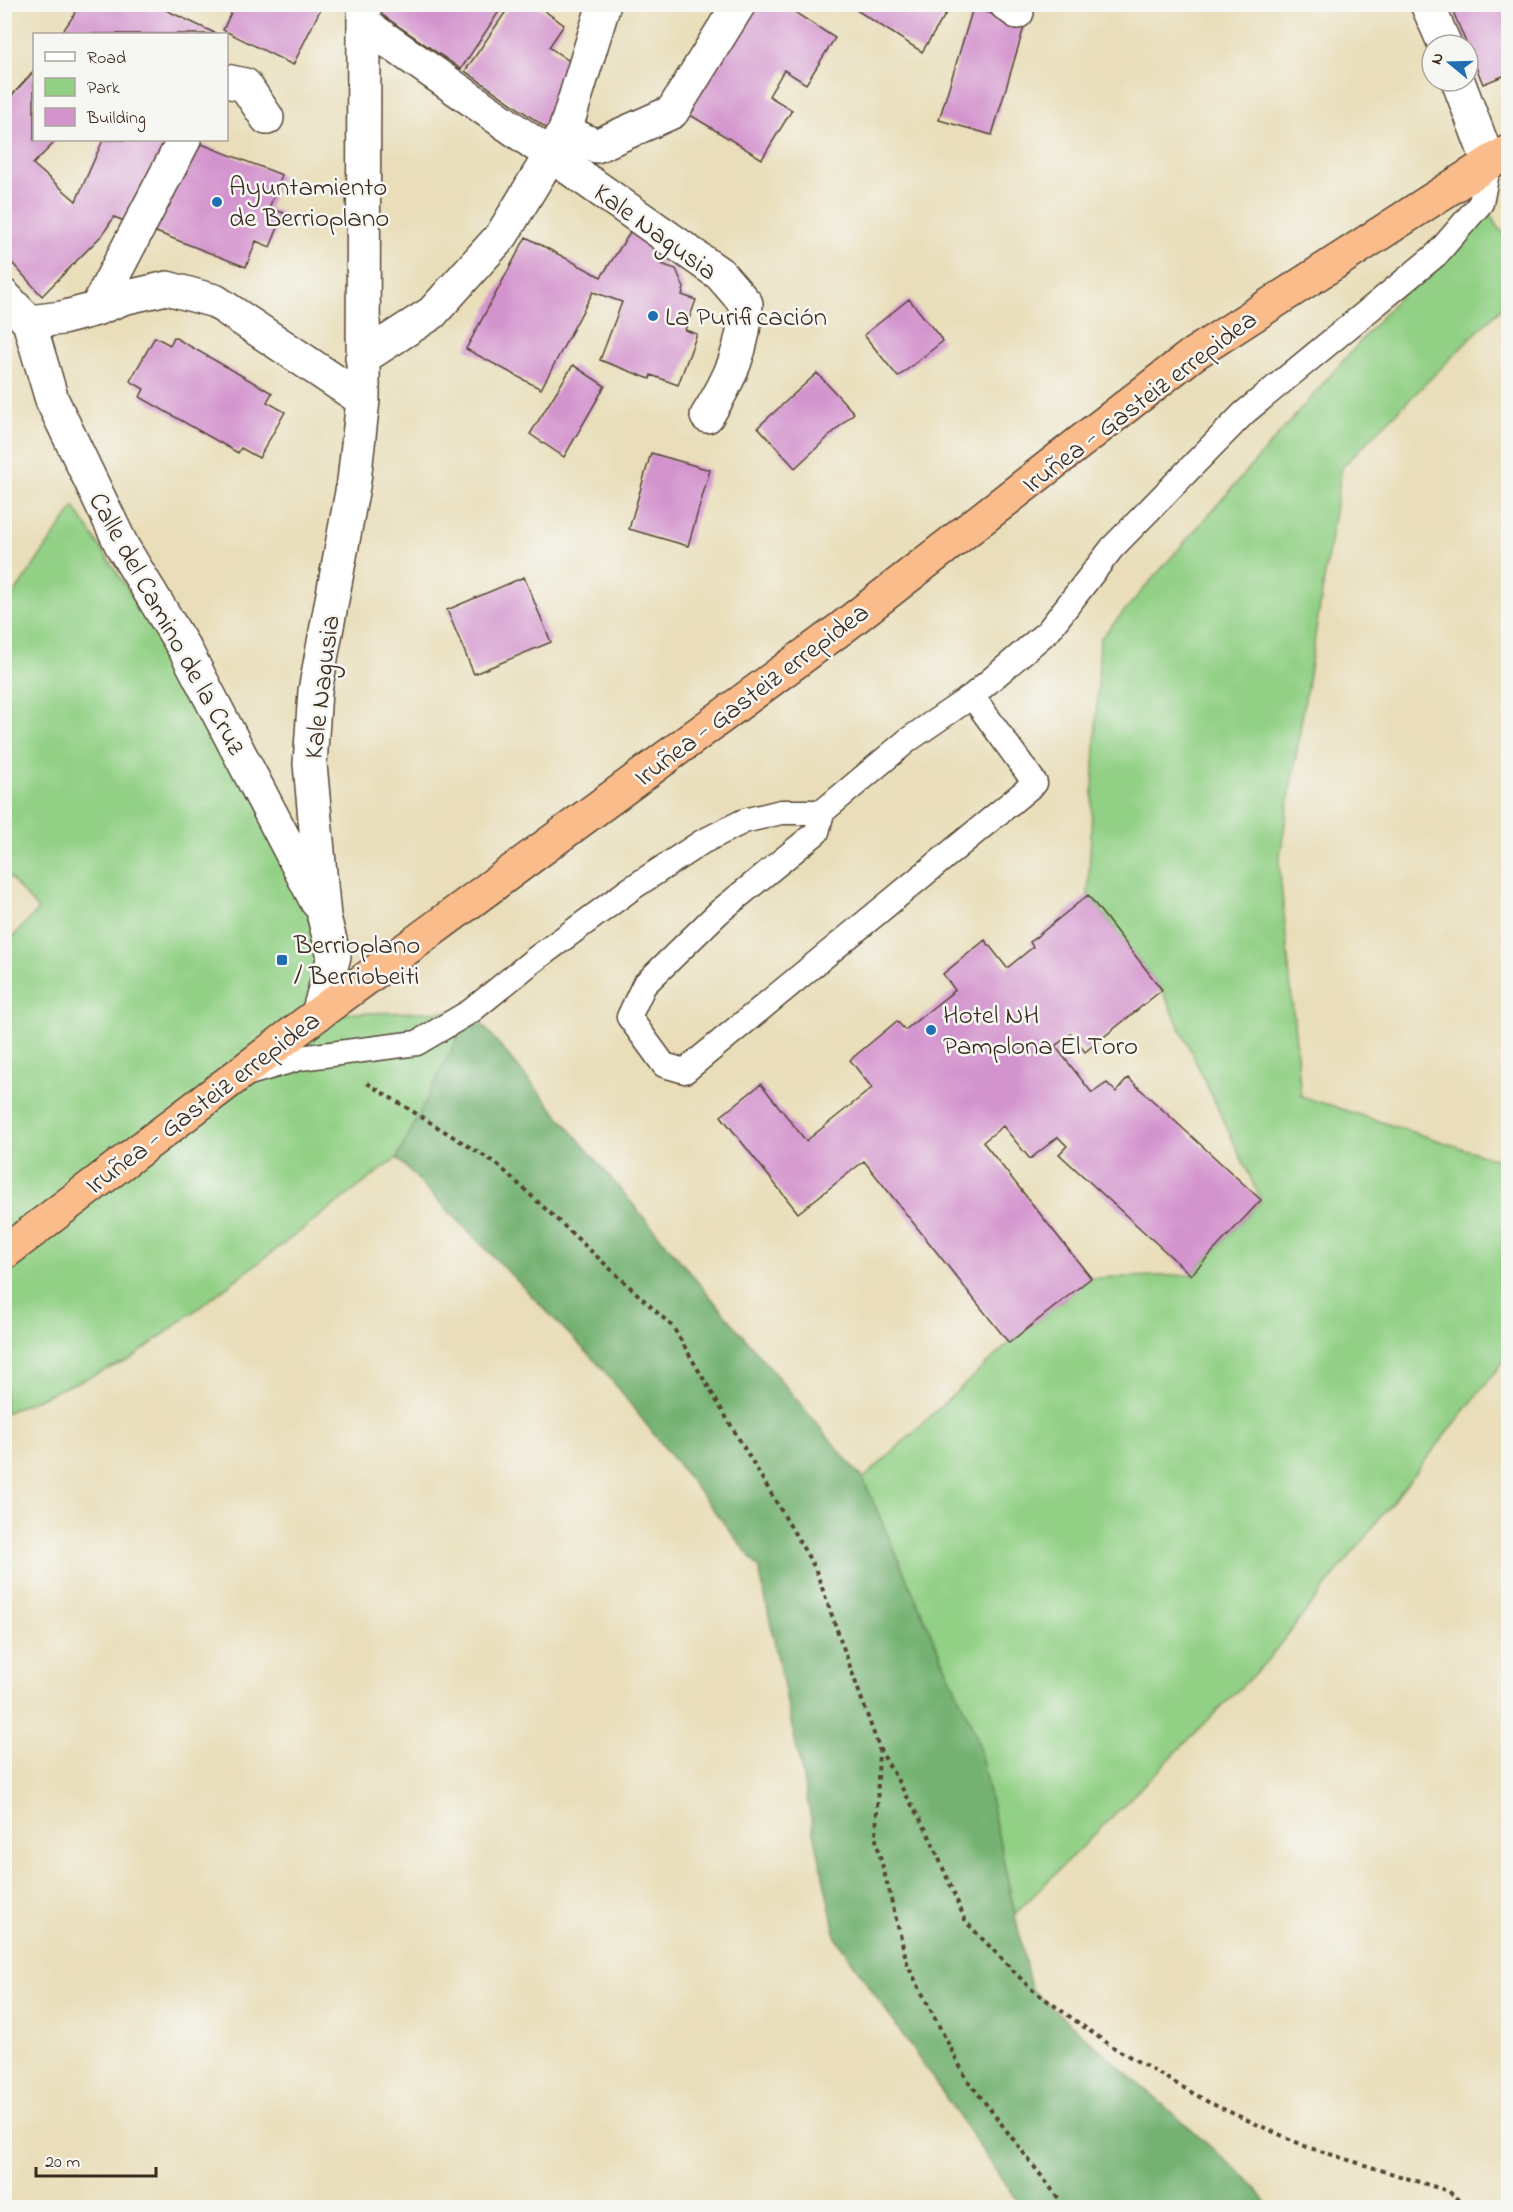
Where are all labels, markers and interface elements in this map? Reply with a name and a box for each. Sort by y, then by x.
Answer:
legend [33,33,228,141]
north arrow [1420,33,1480,93]
text: Road [87,46,126,72]
text: N [1425,50,1451,68]
text: Park [87,76,120,102]
text: Building [86,106,146,133]
place label: Ayuntamiento de Berrioplano [229,169,389,239]
street label: Kale Nagusia [585,175,724,291]
marker: Ayuntamiento de Berrioplano [210,195,224,209]
place label: La Purificación [665,299,827,338]
street label: Iruñea - Gasteiz errepidea [1015,302,1266,504]
marker: La Purificación [646,309,660,323]
street label: Calle del Camino de la Cruz [77,486,255,763]
street label: Iruñea - Gasteiz errepidea [627,595,878,797]
street label: Kale Nagusia [295,613,352,761]
place label: Berrioplano / Berriobeiti [293,927,420,997]
marker: Berrioplano / Berriobeiti [275,953,289,967]
place label: Hotel NH Pamplona El Toro [943,997,1138,1067]
street label: Iruñea - Gasteiz errepidea [78,1003,329,1205]
marker: Hotel NH Pamplona El Toro [924,1023,938,1037]
scale bar [36,2140,156,2178]
text: 20 m [45,2150,80,2176]

